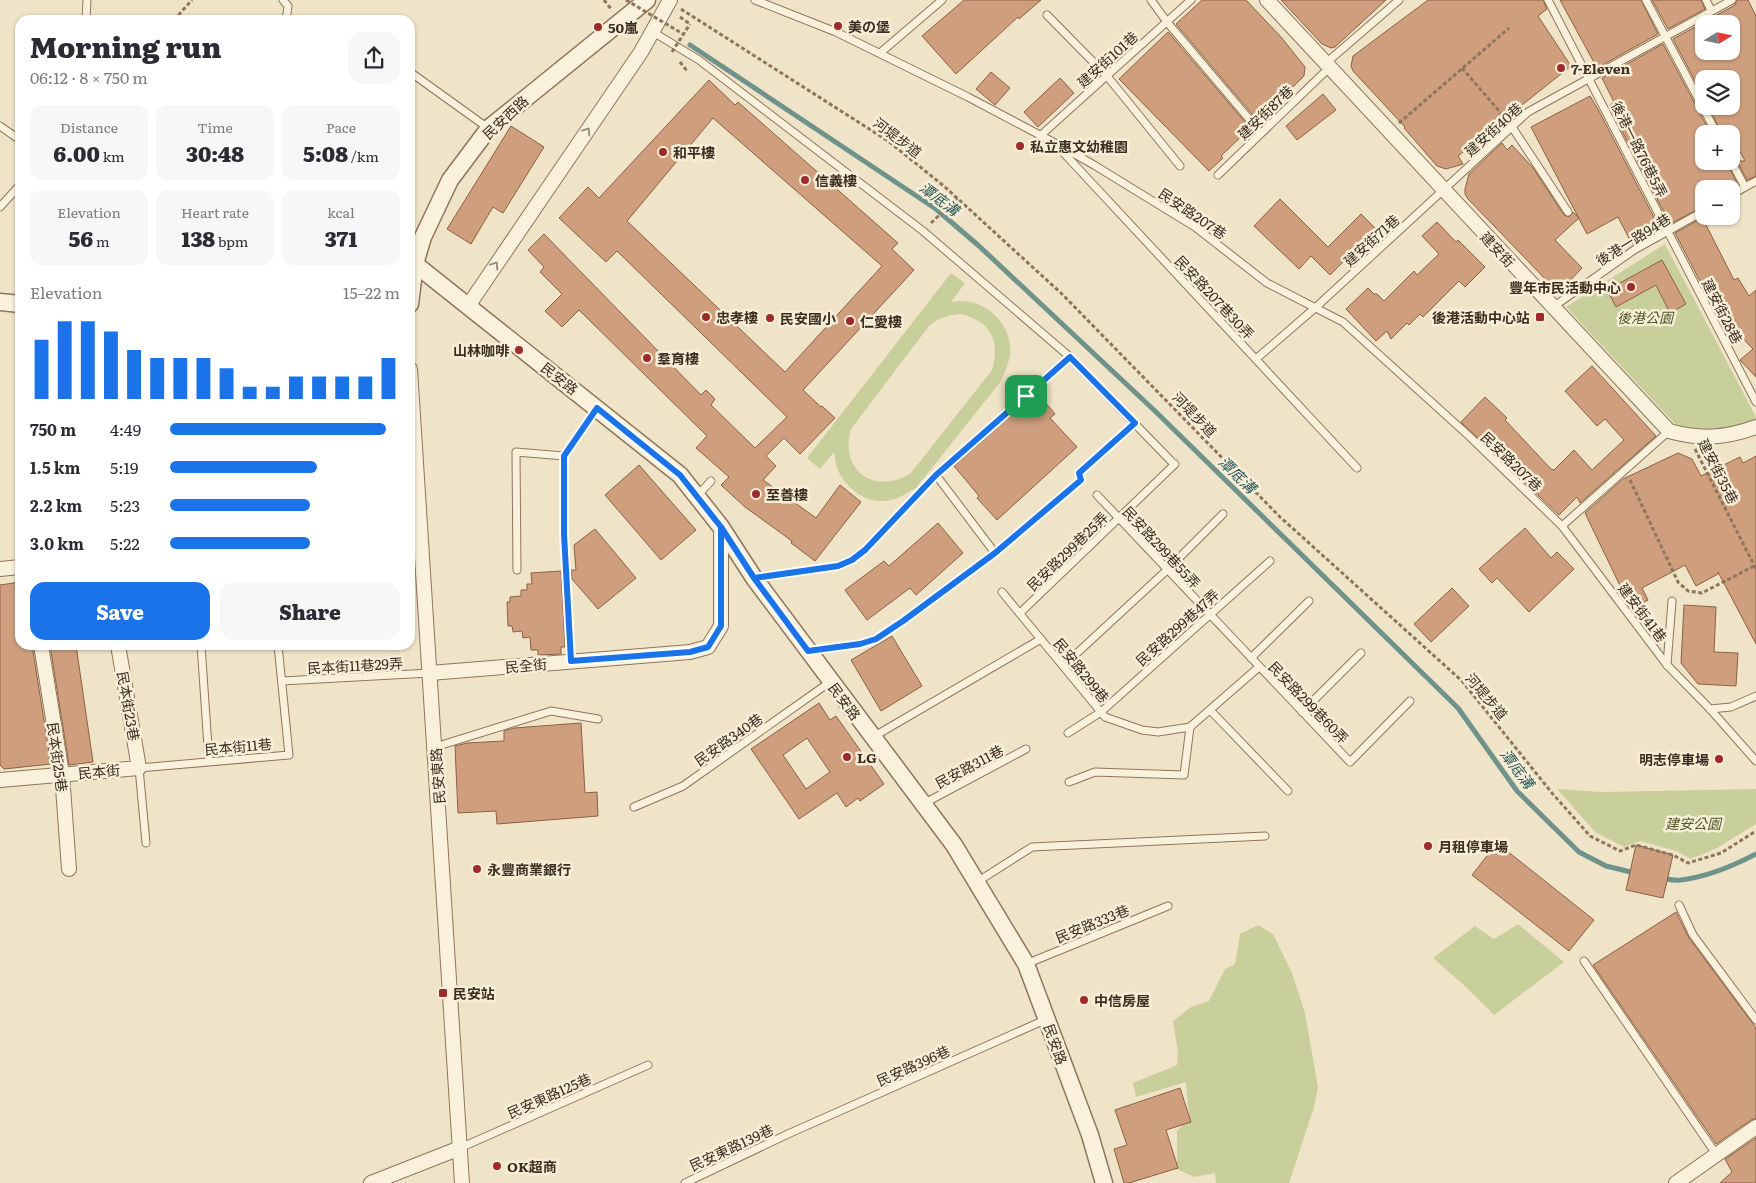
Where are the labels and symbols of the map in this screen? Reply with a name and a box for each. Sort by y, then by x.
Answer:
north arrow [1695,15,1740,60]
place label: 美の堡 [848,16,890,36]
place label: 50嵐 [608,17,638,37]
marker: 美の堡 [832,20,844,32]
marker: 50嵐 [592,21,604,33]
street label: 建安街101巷 [1072,26,1142,92]
place label: 7-Eleven [1571,58,1631,78]
marker: 7-Eleven [1555,62,1567,74]
street label: 建安街87巷 [1233,80,1297,144]
street label: 民安西路 [478,91,532,143]
street label: 後港一路76巷5弄 [1607,97,1673,201]
street label: 建安街40巷 [1460,98,1526,160]
street label: 河堤步道 [870,112,926,162]
one-way arrow [581,127,590,137]
place label: 私立惠文幼稚園 [1030,136,1128,156]
marker: 私立惠文幼稚園 [1014,140,1026,152]
place label: 和平樓 [673,142,715,162]
marker: 和平樓 [657,146,669,158]
place label: 信義樓 [815,170,857,190]
marker: 信義樓 [799,174,811,186]
water label: 潭底溝 [915,175,966,222]
street label: 民安路207巷 [1155,183,1231,243]
street label: 後港一路94巷 [1592,208,1674,270]
street label: 建安街71巷 [1339,210,1403,270]
street label: 建安街 [1476,227,1520,271]
street label: 民安路207巷30弄 [1171,251,1259,343]
one-way arrow [489,262,499,271]
street label: 建安街28巷 [1698,275,1748,347]
place label: 豐年市民活動中心 [1509,277,1621,297]
marker: 豐年市民活動中心 [1625,281,1637,293]
place label: 忠孝樓 [716,307,758,327]
place label: 後港活動中心站 [1432,307,1530,327]
park label: 後港公園 [1617,307,1675,327]
place label: 民安國小 [780,308,836,328]
marker: 忠孝樓 [700,311,712,323]
place label: 仁愛樓 [860,311,902,331]
marker: 後港活動中心站 [1534,311,1546,323]
marker: 民安國小 [764,312,776,324]
marker: 仁愛樓 [844,315,856,327]
place label: 山林咖啡 [453,340,510,360]
marker: 山林咖啡 [513,344,525,356]
place label: 羣育樓 [657,348,699,368]
marker: 羣育樓 [641,352,653,364]
street label: 民安路 [537,357,583,399]
pin [1005,375,1047,417]
street label: 河堤步道 [1168,387,1222,441]
street label: 民安路207巷 [1477,427,1547,495]
street label: 建安街35巷 [1694,435,1744,507]
water label: 潭底溝 [1214,450,1264,499]
place label: 至善樓 [766,484,808,504]
marker: 至善樓 [750,488,762,500]
street label: 民安路299巷55弄 [1119,501,1205,593]
street label: 民安路299巷25弄 [1022,507,1112,595]
street label: 建安街41巷 [1614,578,1672,646]
street label: 民安路299巷47弄 [1131,584,1223,670]
street label: 民安路299巷 [1050,633,1114,707]
street label: 民本街11巷29弄 [307,653,403,677]
street label: 民全街 [504,653,548,677]
street label: 民安路299巷60弄 [1265,656,1353,748]
street label: 河堤步道 [1461,668,1513,724]
street label: 民本街23巷 [113,669,145,743]
street label: 民安路 [824,678,866,724]
street label: 民安路340巷 [690,708,766,770]
street label: 民本街25巷 [43,721,73,793]
street label: 民本街11巷 [204,733,272,759]
street label: 民安路311巷 [931,740,1007,792]
water label: 潭底溝 [1495,743,1542,794]
street label: 民安東路 [425,747,449,805]
place label: LG [857,747,877,767]
place label: 明志停車場 [1639,749,1709,769]
marker: LG [841,751,853,763]
marker: 明志停車場 [1713,753,1725,765]
street label: 民本街 [77,759,121,783]
park label: 建安公園 [1665,813,1723,833]
place label: 月租停車場 [1438,836,1508,856]
marker: 月租停車場 [1422,840,1434,852]
place label: 永豐商業銀行 [487,859,571,879]
marker: 永豐商業銀行 [471,863,483,875]
street label: 民安路333巷 [1052,899,1132,947]
place label: 民安站 [453,983,495,1003]
marker: 民安站 [437,987,449,999]
place label: 中信房屋 [1094,990,1150,1010]
marker: 中信房屋 [1078,994,1090,1006]
street label: 民安路 [1039,1021,1073,1067]
street label: 民安路396巷 [873,1040,953,1090]
street label: 民安東路125巷 [504,1068,594,1122]
street label: 民安東路139巷 [686,1119,776,1175]
place label: OK超商 [507,1156,557,1176]
marker: OK超商 [491,1160,503,1172]

